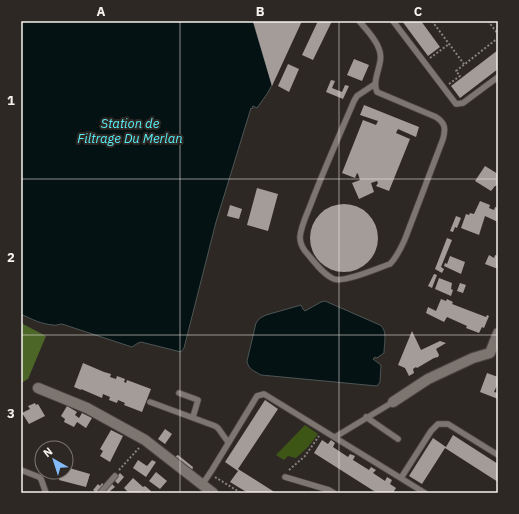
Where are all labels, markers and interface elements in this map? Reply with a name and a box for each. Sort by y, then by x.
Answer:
text: A [97,3,106,20]
text: B [256,3,265,20]
text: C [414,3,423,20]
text: 1 [7,92,15,109]
water label: Station de Filtrage Du Merlan [77,115,183,147]
text: 2 [7,249,15,266]
text: 3 [7,405,15,422]
north arrow [34,440,74,480]
text: N [40,444,55,460]

